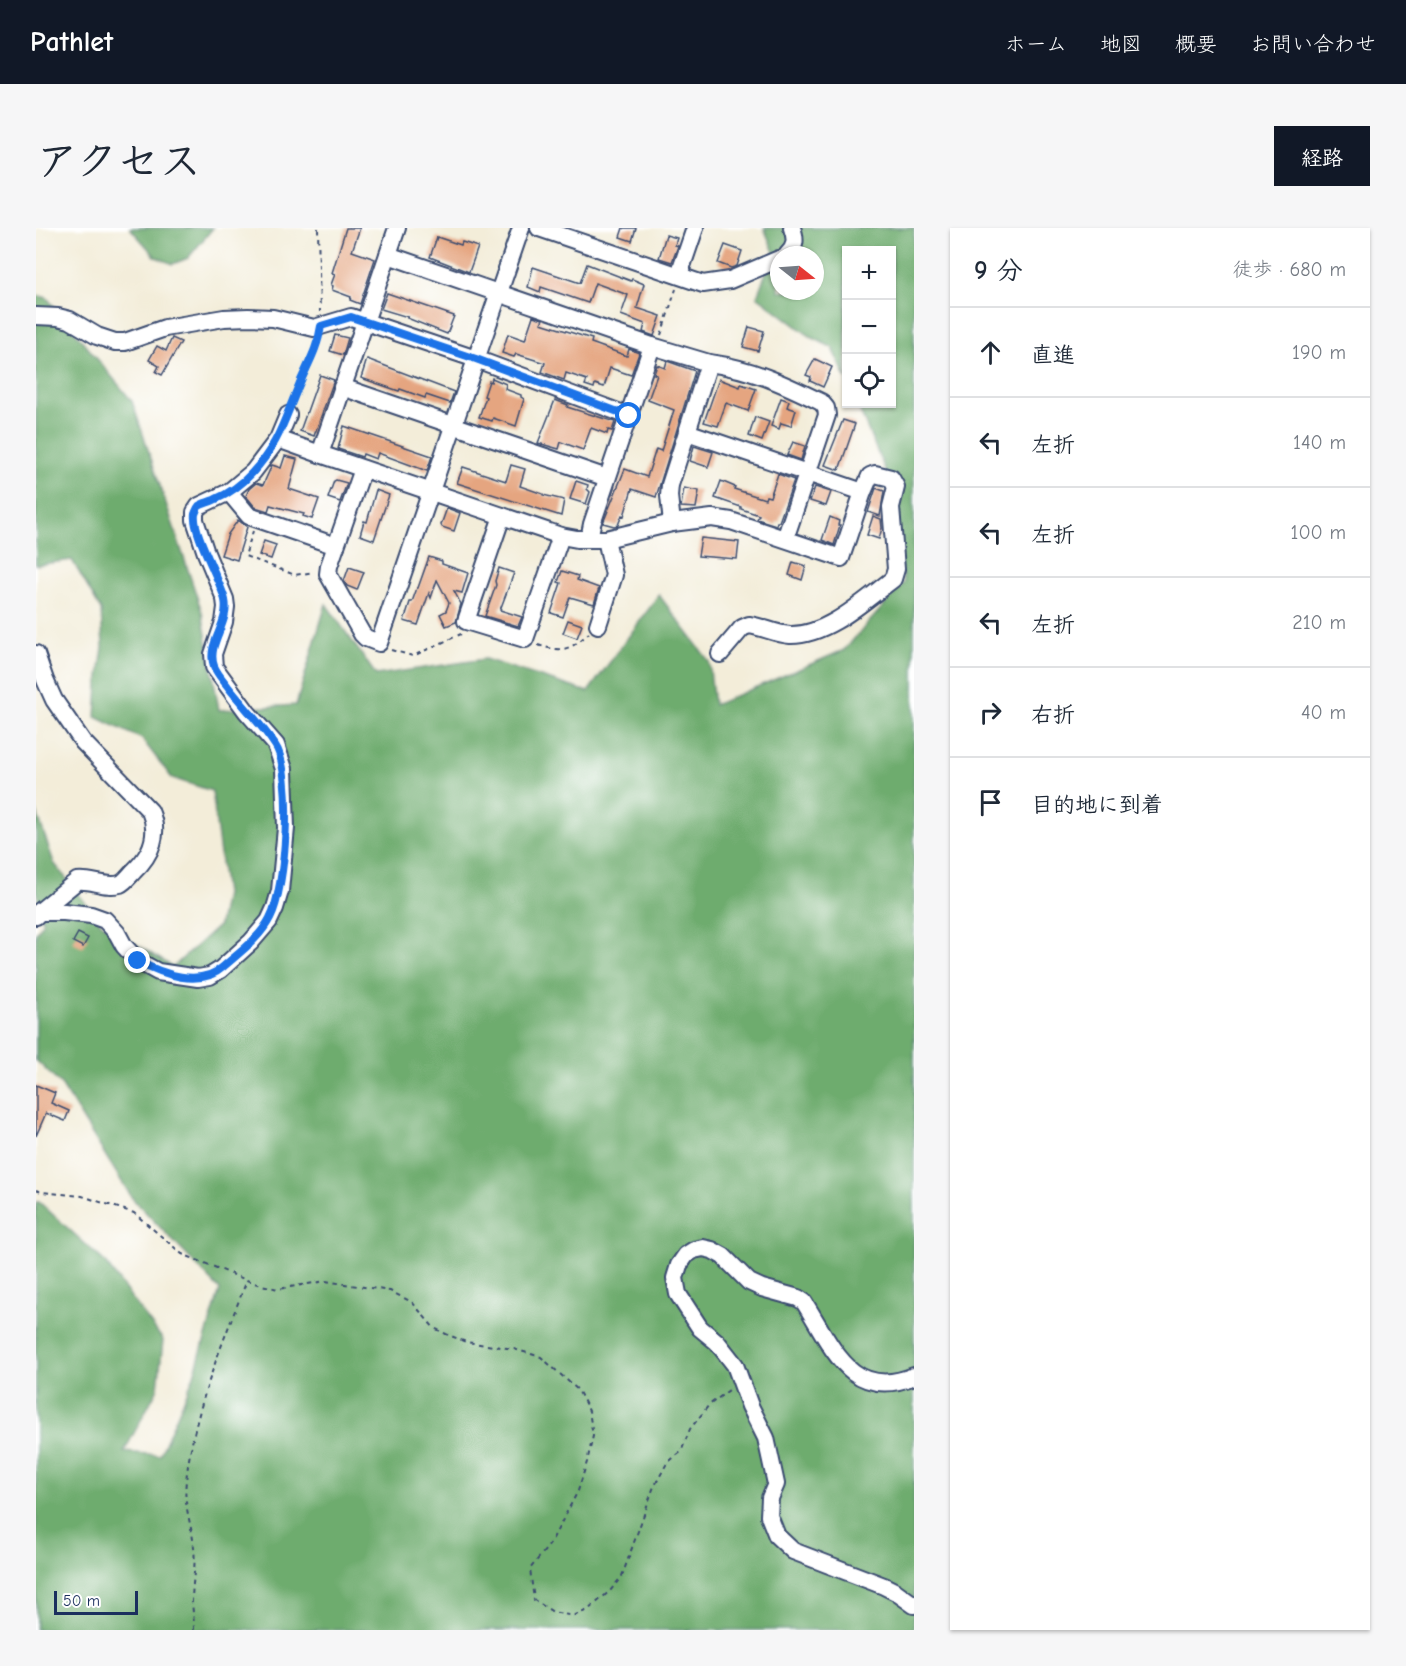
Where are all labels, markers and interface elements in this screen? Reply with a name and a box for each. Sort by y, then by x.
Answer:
text: Pathlet [30,26,113,58]
text: ホーム [1005,32,1067,56]
text: 地図 [1100,32,1142,56]
text: 概要 [1175,32,1217,56]
text: お問い合わせ [1250,32,1376,56]
button: 経路 [1274,126,1370,186]
text: アクセス [36,137,201,186]
north arrow [770,246,824,300]
map controls [842,246,896,408]
button: + [842,246,896,300]
text: 9 分 [974,256,1023,286]
text: 徒歩 · 680 m [1233,258,1346,281]
button: − [842,300,896,354]
icon: ahead [974,336,1007,369]
text: 190 m [1292,341,1346,364]
text: 直進 [1031,342,1075,368]
button: locate [842,354,896,408]
route start [615,402,641,428]
icon: left [974,426,1007,459]
text: 140 m [1293,431,1346,454]
text: 左折 [1031,432,1075,458]
icon: left [974,516,1007,549]
text: 100 m [1291,521,1346,544]
text: 左折 [1031,522,1075,548]
icon: left [974,606,1007,639]
text: 210 m [1292,611,1346,634]
text: 左折 [1031,612,1075,638]
icon: right [974,696,1007,729]
text: 40 m [1301,701,1346,724]
text: 右折 [1031,702,1075,728]
icon: arrive [974,786,1007,819]
text: 目的地に到着 [1031,792,1163,818]
route end [124,947,150,973]
scale bar [54,1588,138,1616]
text: 50 m [63,1592,100,1610]

